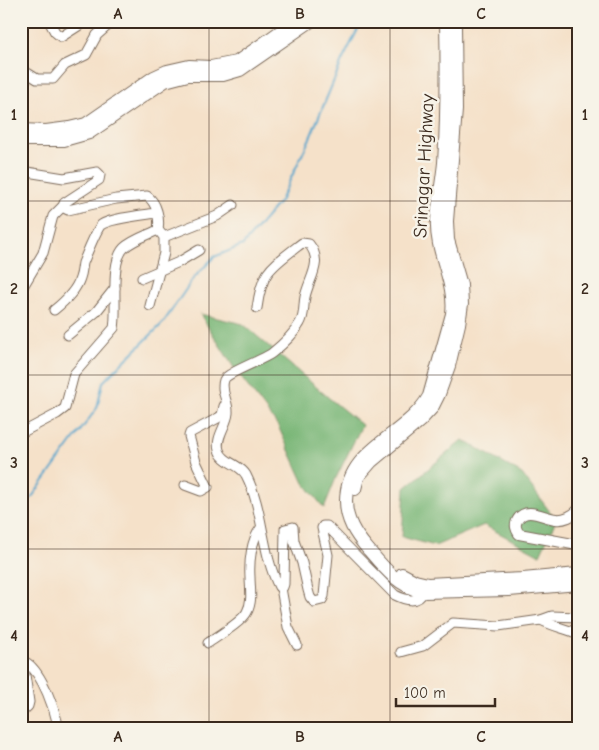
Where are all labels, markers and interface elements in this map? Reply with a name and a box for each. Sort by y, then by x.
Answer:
text: A [114,5,123,23]
text: B [295,5,305,23]
text: C [476,5,486,23]
street label: Srinagar Highway [409,93,439,239]
text: 1 [11,106,17,124]
text: 1 [582,106,588,124]
text: 2 [10,280,18,298]
text: 2 [581,280,589,298]
text: 3 [10,454,18,472]
text: 3 [581,454,589,472]
text: 4 [10,627,18,645]
text: 4 [581,627,589,645]
scale bar [396,675,495,707]
text: 100 m [404,684,446,702]
text: A [114,728,123,746]
text: B [295,728,305,746]
text: C [476,728,486,746]

